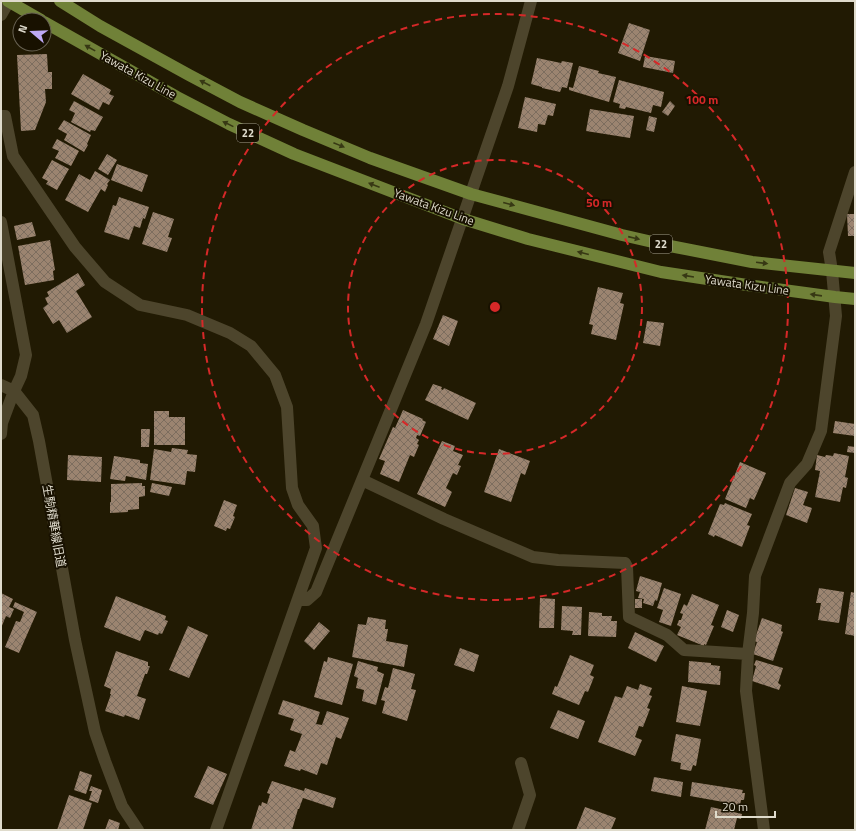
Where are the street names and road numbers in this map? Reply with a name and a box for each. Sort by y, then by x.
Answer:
street label: Yawata Kizu Line [97,46,180,103]
road number: 22 [237,124,259,142]
street label: Yawata Kizu Line [391,183,477,230]
road number: 22 [650,235,672,253]
street label: Yawata Kizu Line [704,269,790,300]
street label: 生駒精華線旧道 [38,483,71,569]

